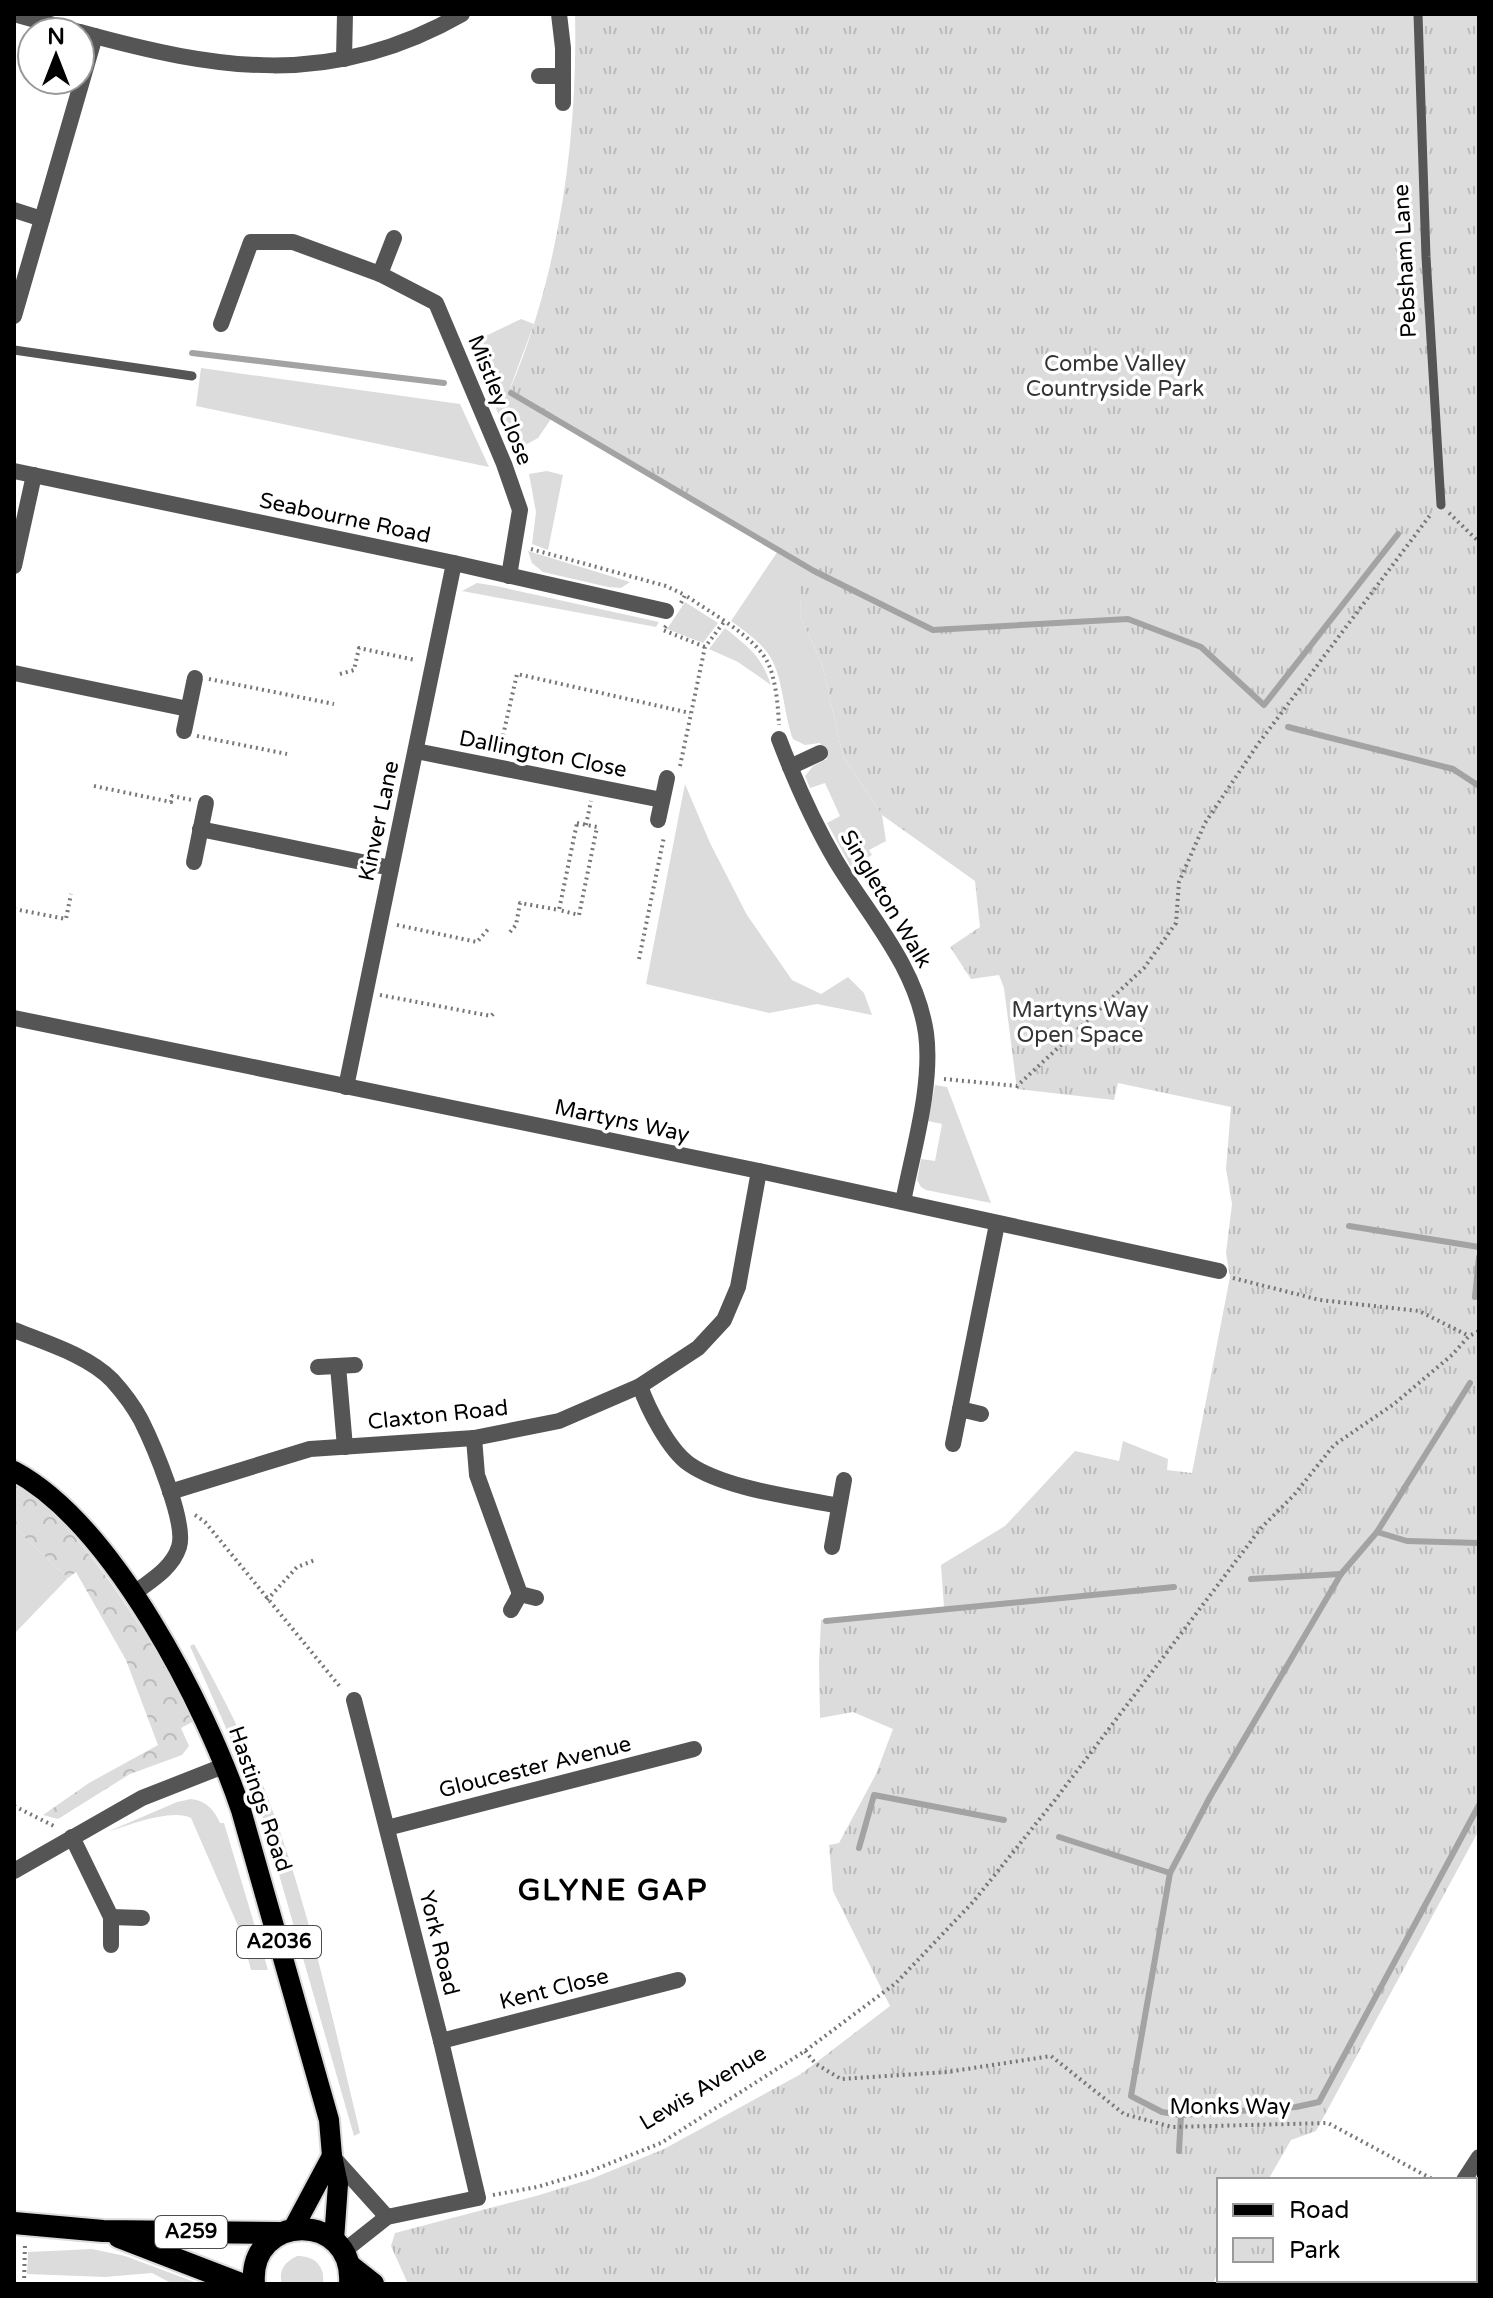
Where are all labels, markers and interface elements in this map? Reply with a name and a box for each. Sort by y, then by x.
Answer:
north arrow [16,16,96,96]
text: N [47,24,65,50]
street label: Pebsham Lane [1388,183,1422,339]
street label: Mistley Close [462,331,538,469]
park label: Combe Valley Countryside Park [1026,351,1204,402]
street label: Seabourne Road [257,487,433,549]
street label: Dallington Close [457,725,629,783]
street label: Kinver Lane [354,758,404,884]
street label: Singleton Walk [835,825,937,973]
park label: Martyns Way Open Space [1011,997,1149,1048]
street label: Martyns Way [552,1094,692,1148]
street label: Claxton Road [366,1395,510,1435]
street label: Hastings Road [223,1723,297,1875]
street label: Gloucester Avenue [436,1731,634,1803]
district label: GLYNE GAP [518,1872,708,1909]
street label: York Road [413,1888,465,1998]
road number: A2036 [237,1926,321,1958]
street label: Kent Close [497,1963,611,2015]
street label: Lewis Avenue [635,2040,771,2136]
street label: Monks Way [1169,2094,1291,2120]
legend [1217,2178,1477,2282]
text: Road [1289,2196,1349,2225]
road number: A259 [155,2216,227,2248]
text: Park [1289,2236,1340,2265]

